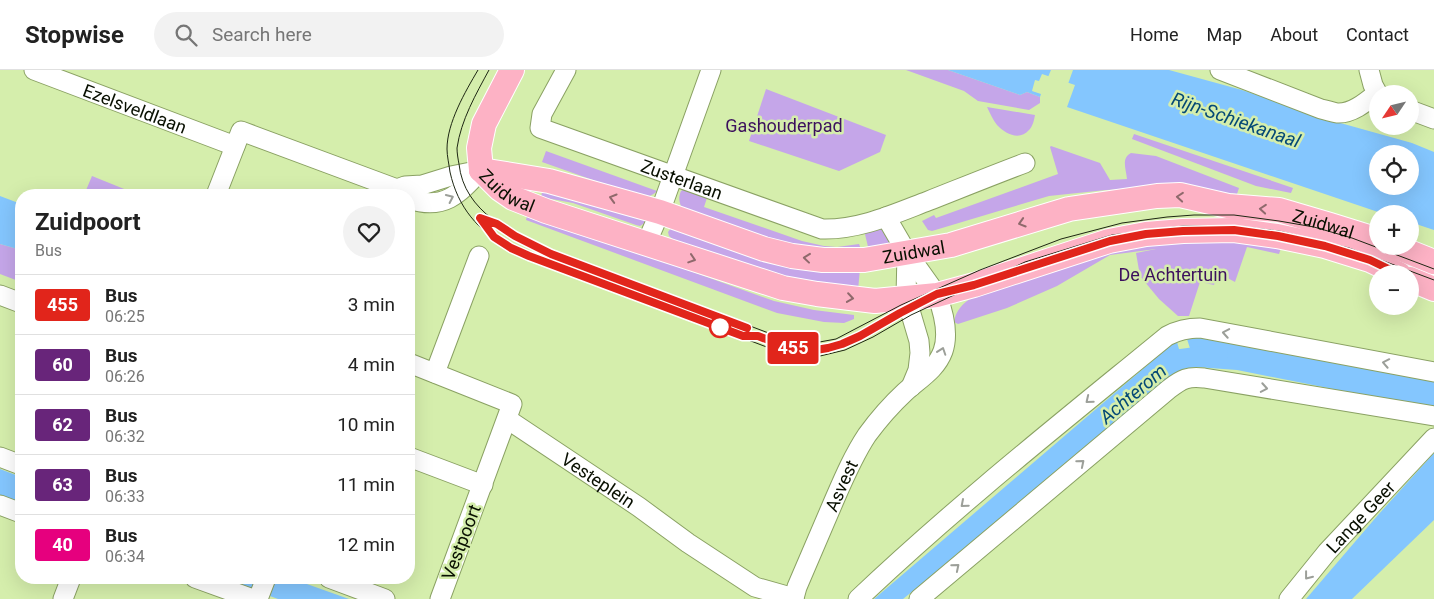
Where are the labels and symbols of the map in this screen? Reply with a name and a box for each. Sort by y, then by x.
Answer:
street label: Ezelsveldlaan [80,79,190,137]
north arrow [1369,85,1419,135]
water label: Rijn-Schiekanaal [1169,87,1304,153]
park label: Gashouderpad [725,115,843,136]
street label: Zusterlaan [638,155,726,203]
street label: Zuidwal [475,164,538,216]
one-way arrow [1176,191,1184,202]
one-way arrow [445,193,454,204]
one-way arrow [609,194,617,204]
one-way arrow [1259,204,1267,215]
street label: Zuidwal [1290,204,1357,242]
one-way arrow [1019,218,1027,228]
street label: Zuidwal [881,236,946,267]
one-way arrow [802,253,810,264]
one-way arrow [688,254,696,264]
park label: De Achtertuin [1118,264,1228,285]
one-way arrow [845,293,854,303]
unlabelled marker [709,316,731,338]
one-way arrow [1222,328,1231,338]
line badge: 455 [764,332,822,364]
one-way arrow [936,347,946,356]
one-way arrow [1382,358,1391,368]
water label: Achterom [1094,359,1171,429]
one-way arrow [1260,382,1269,392]
one-way arrow [1085,394,1094,403]
street label: Vesteplein [558,448,639,512]
street label: Asvest [820,456,862,514]
one-way arrow [1075,459,1084,468]
street label: Lange Geer [1321,476,1399,557]
one-way arrow [960,498,969,507]
street label: Vestpoort [437,501,485,583]
one-way arrow [951,564,960,573]
one-way arrow [1305,570,1314,579]

